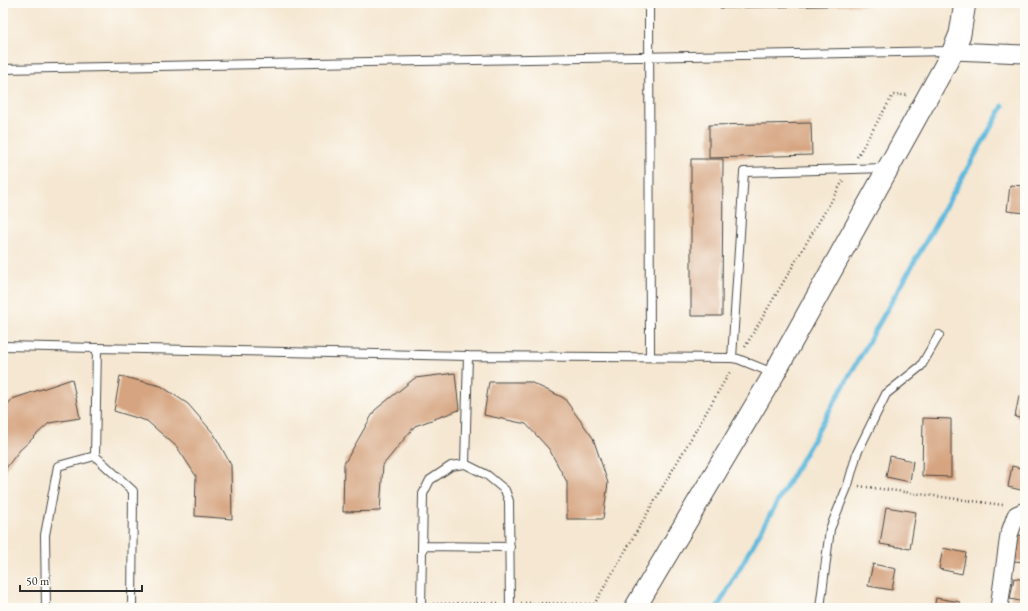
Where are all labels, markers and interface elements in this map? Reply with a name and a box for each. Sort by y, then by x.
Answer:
scale bar [20,567,142,593]
text: 50 m [26,573,50,589]

